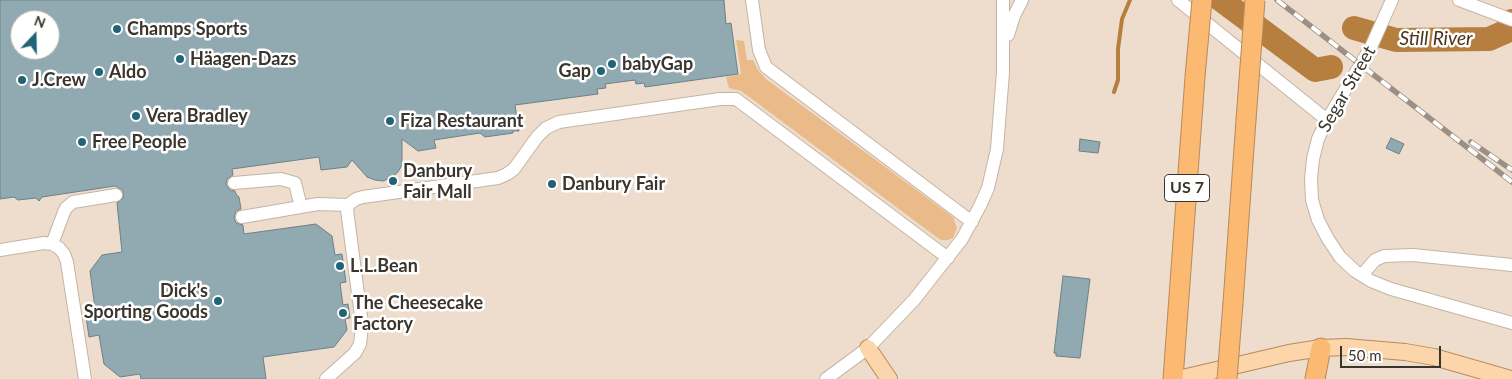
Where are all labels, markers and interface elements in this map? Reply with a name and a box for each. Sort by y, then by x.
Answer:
north arrow [10,10,60,60]
text: N [32,12,48,31]
place label: Champs Sports [127,18,247,40]
marker: Champs Sports [111,23,123,35]
water label: Still River [1400,28,1472,50]
street label: Segar Street [1314,42,1380,136]
place label: Häagen-Dazs [190,48,297,70]
marker: Häagen-Dazs [174,53,186,65]
place label: babyGap [622,53,693,75]
marker: babyGap [606,58,618,70]
place label: Gap [559,60,591,82]
place label: Aldo [109,61,147,83]
marker: Gap [595,65,607,77]
marker: Aldo [93,66,105,78]
place label: J.Crew [32,69,86,91]
marker: J.Crew [16,74,28,86]
place label: Vera Bradley [146,105,248,127]
marker: Vera Bradley [130,110,142,122]
place label: Fiza Restaurant [400,110,523,132]
marker: Fiza Restaurant [384,115,396,127]
place label: Free People [92,131,186,153]
marker: Free People [76,136,88,148]
place label: Danbury Fair Mall [403,160,472,202]
place label: Danbury Fair [562,173,665,195]
road number: US 7 [1164,174,1210,202]
marker: Danbury Fair Mall [387,175,399,187]
marker: Danbury Fair [546,178,558,190]
place label: L.L.Bean [350,255,418,277]
marker: L.L.Bean [334,260,346,272]
place label: Dick's Sporting Goods [84,280,208,322]
place label: The Cheesecake Factory [353,292,483,334]
marker: Dick's Sporting Goods [212,295,224,307]
marker: The Cheesecake Factory [337,307,349,319]
scale bar [1342,336,1443,368]
text: 50 m [1348,346,1382,364]

